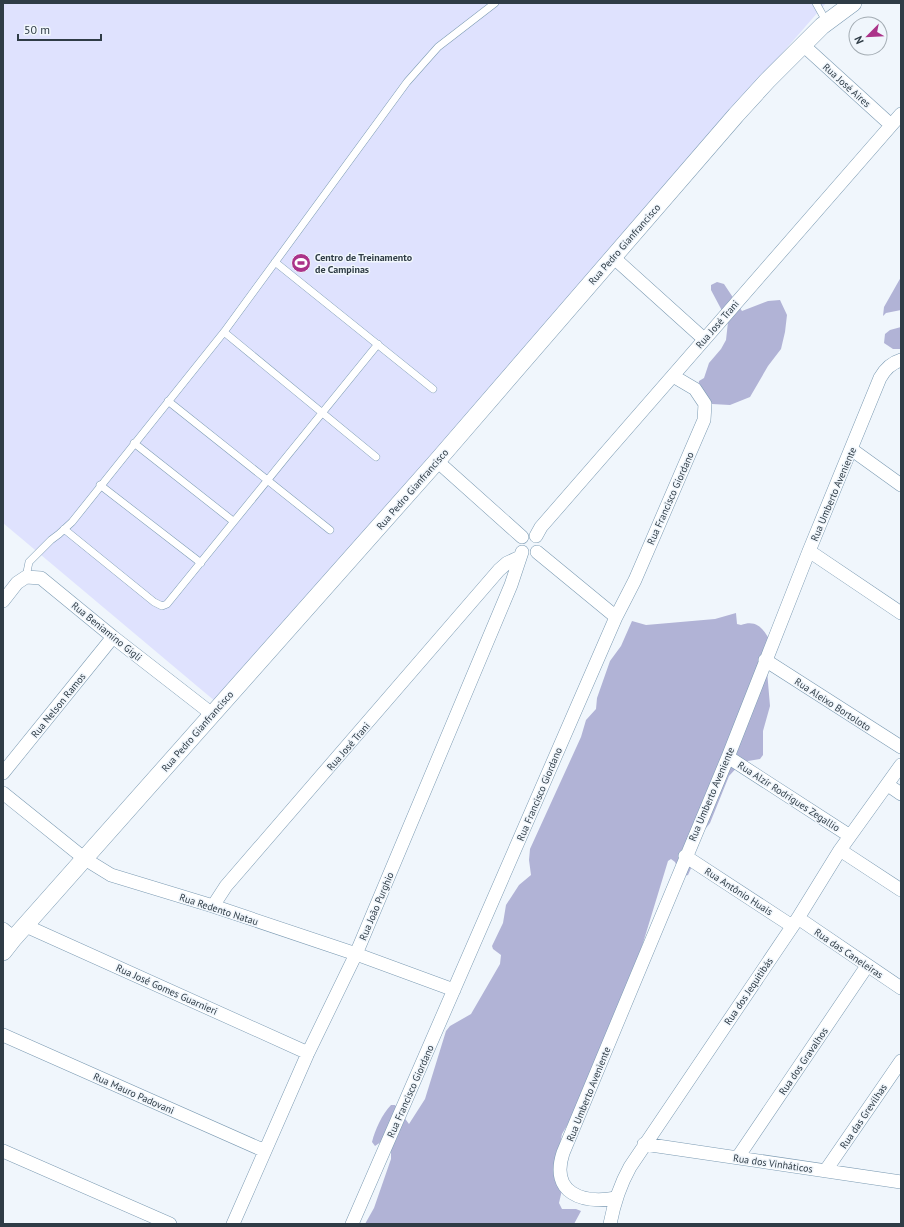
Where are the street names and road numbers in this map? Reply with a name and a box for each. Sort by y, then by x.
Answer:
street label: Rua José Aires [820,60,873,110]
street label: Rua Pedro Gianfrancisco [586,201,663,288]
street label: Rua José Trani [693,297,742,351]
street label: Rua Umberto Aveniente [808,445,859,543]
street label: Rua Pedro Gianfrancisco [374,446,451,533]
street label: Rua Francisco Giordano [644,450,697,547]
street label: Rua Beniamino Gigli [69,599,145,664]
street label: Rua Nelson Ramos [28,670,89,740]
street label: Rua Aleixo Bortoloto [792,675,873,734]
street label: Rua Pedro Gianfrancisco [159,688,236,775]
street label: Rua José Trani [324,719,373,773]
street label: Rua Francisco Giordano [514,745,565,843]
street label: Rua Umberto Aveniente [686,745,737,843]
street label: Rua Alzir Rodrigues Zegallio [735,758,842,834]
street label: Rua Antônio Huais [702,865,775,918]
street label: Rua João Purghio [356,870,397,942]
street label: Rua Redento Natau [178,891,260,928]
street label: Rua das Caneleiras [812,926,886,981]
street label: Rua dos Jequitibás [721,955,776,1027]
street label: Rua José Gomes Guarnieri [114,961,220,1018]
street label: Rua dos Gravalhos [776,1025,831,1098]
street label: Rua Francisco Giordano [384,1043,437,1140]
street label: Rua Umberto Aveniente [564,1045,613,1143]
street label: Rua Mauro Padovani [91,1070,176,1117]
street label: Rua das Grevilhas [837,1081,890,1151]
street label: Rua dos Vinháticos [732,1151,814,1176]

